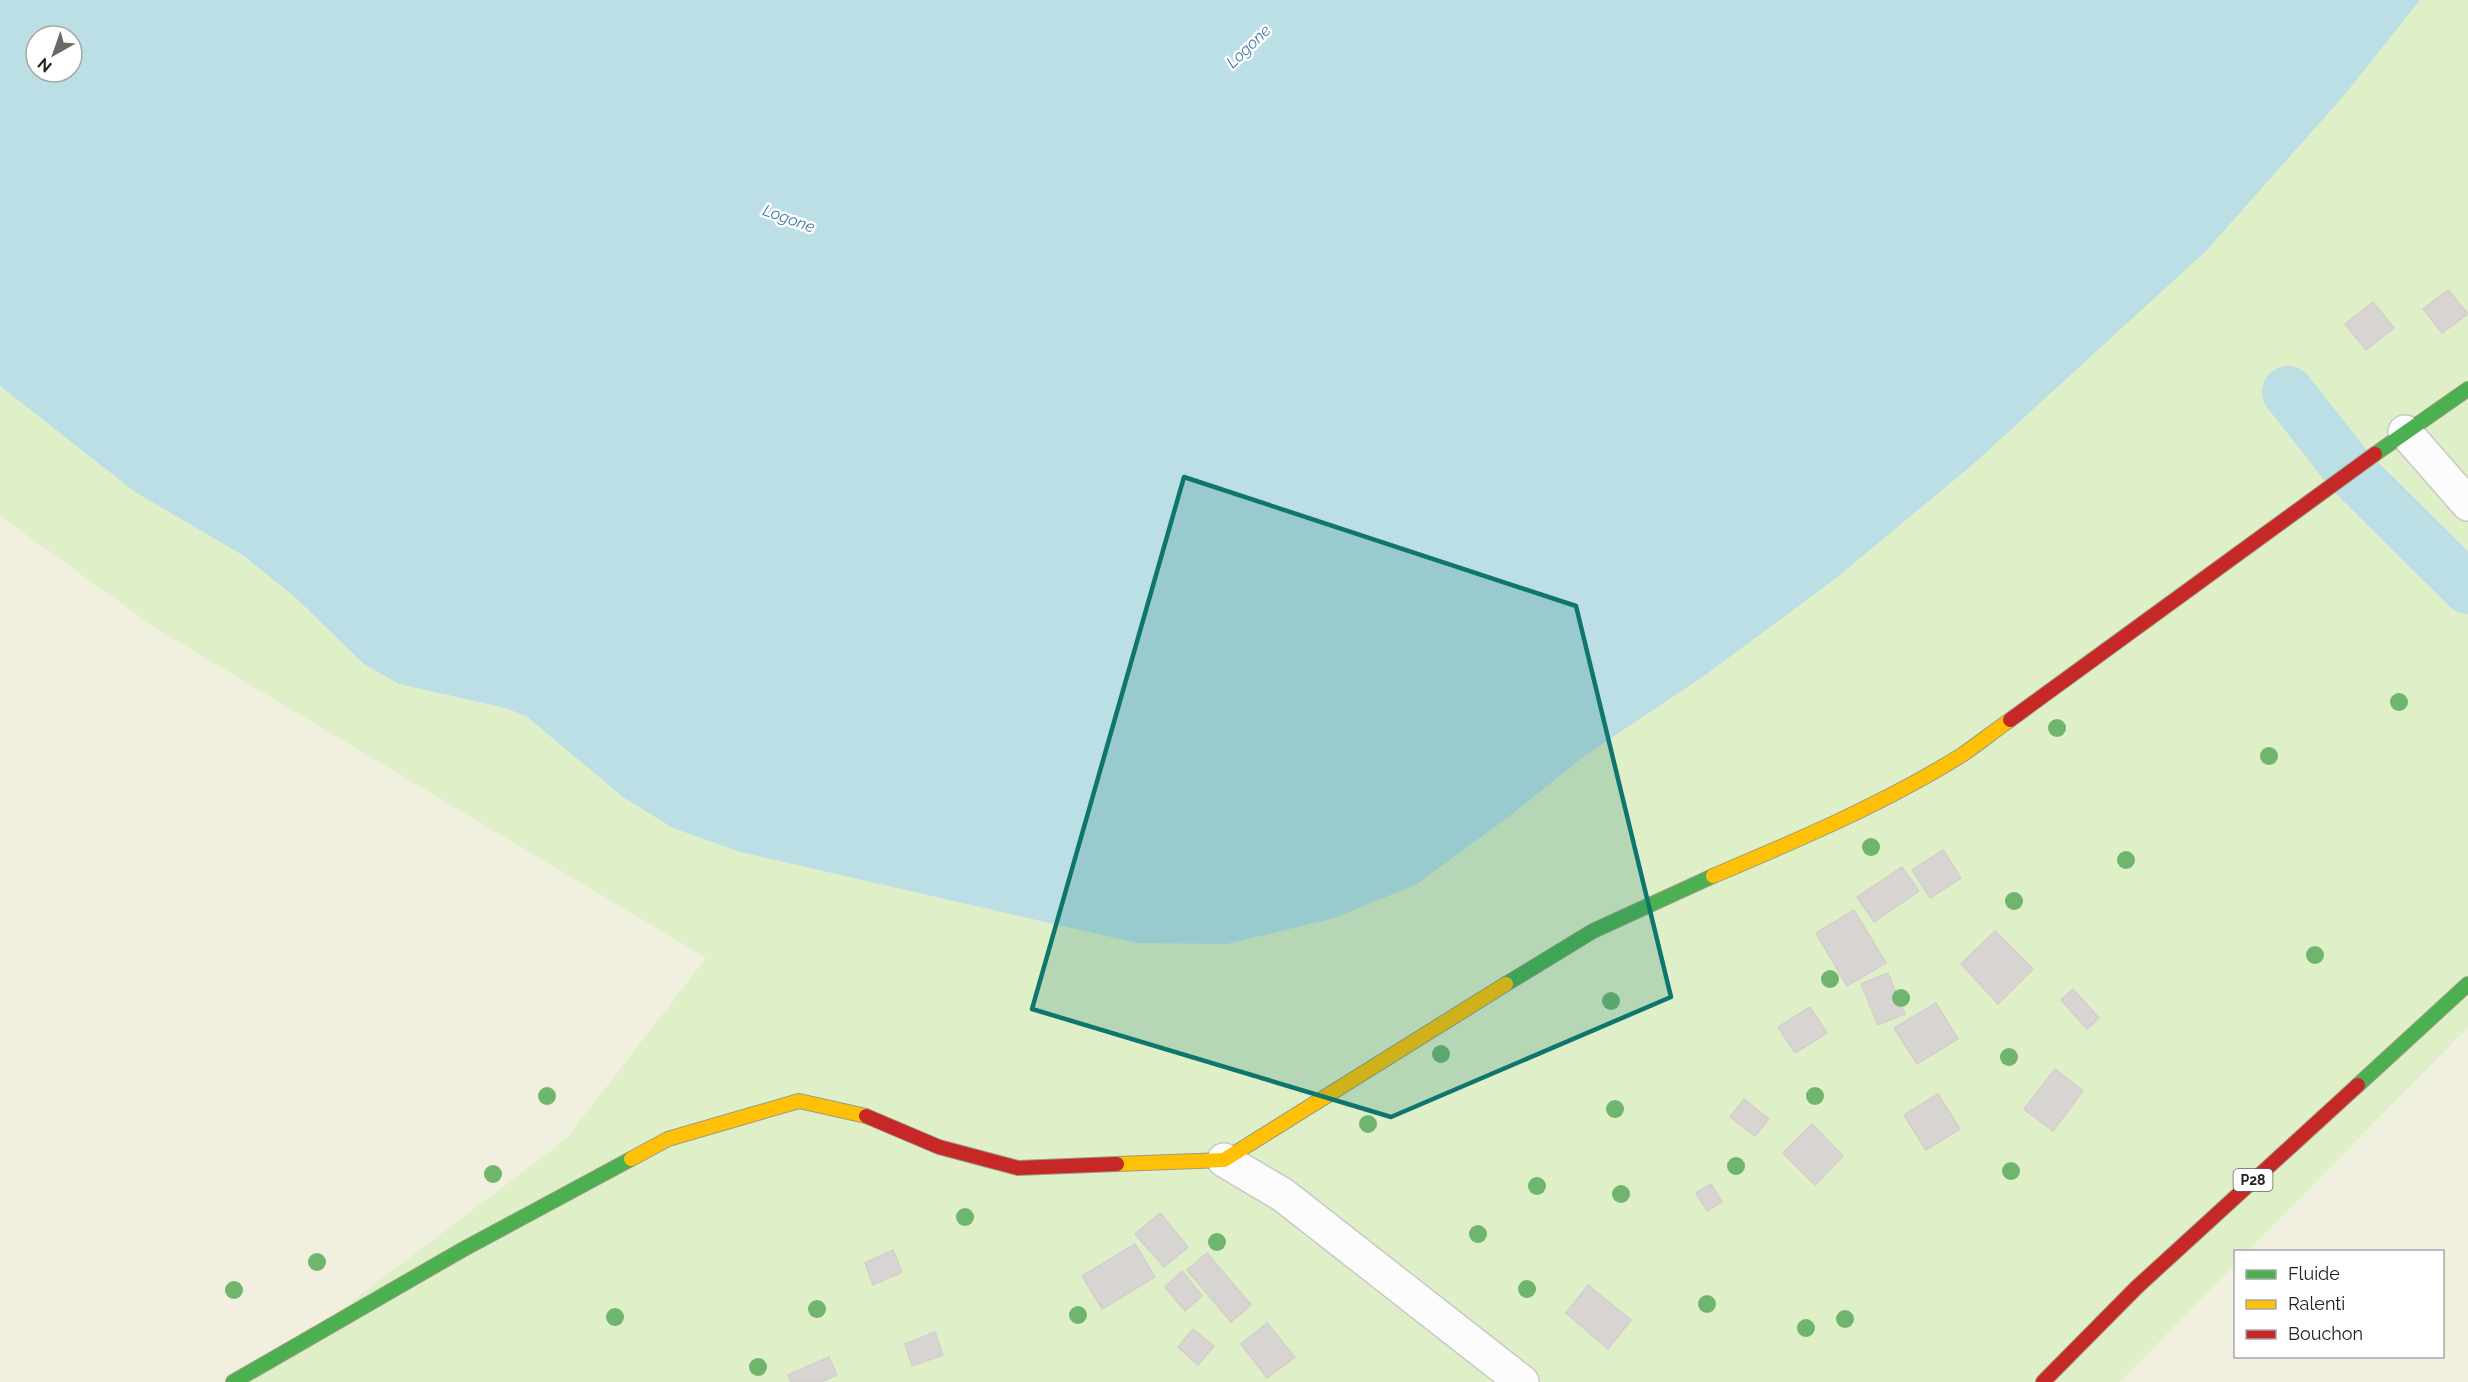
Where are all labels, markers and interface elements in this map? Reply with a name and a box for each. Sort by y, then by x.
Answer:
water label: Logone [1222,21,1275,72]
north arrow [24,24,84,84]
text: N [34,54,55,76]
water label: Logone [760,200,818,237]
road number: P28 [2234,1169,2272,1191]
legend [2234,1250,2444,1358]
text: Fluide [2288,1263,2340,1284]
text: Ralenti [2288,1293,2345,1314]
text: Bouchon [2288,1323,2363,1344]

